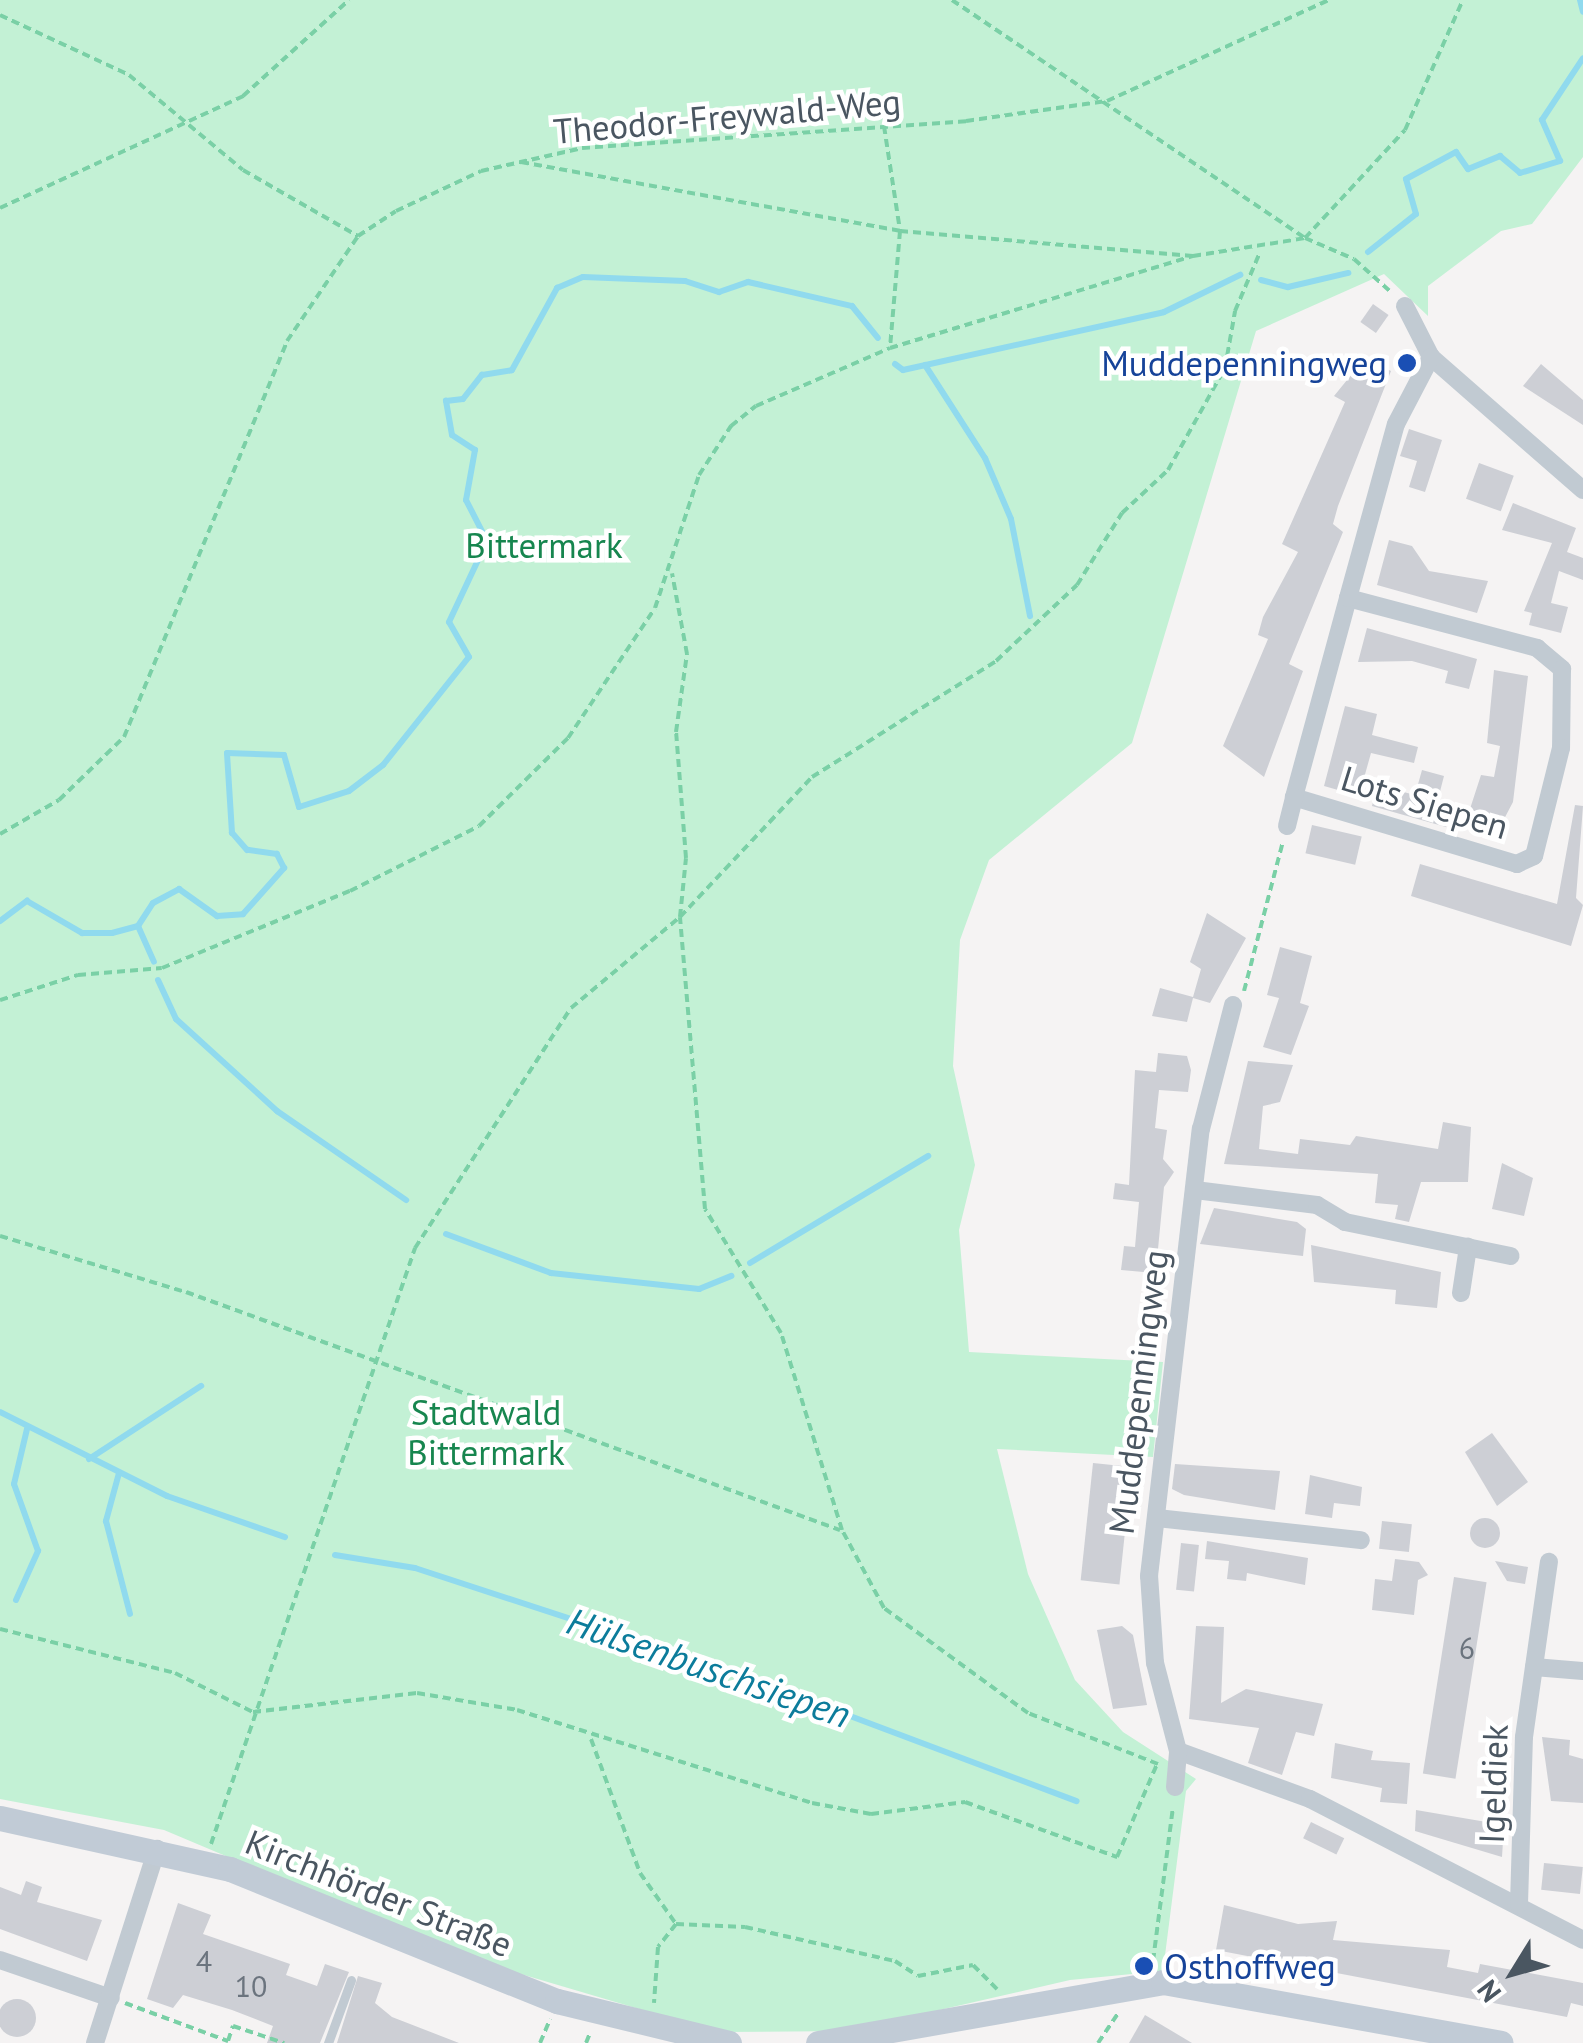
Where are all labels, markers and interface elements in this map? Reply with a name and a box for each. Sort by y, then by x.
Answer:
street label: Theodor-Freywald-Weg [551,80,903,152]
place label: Muddepenningweg [1101,342,1387,384]
marker: Muddepenningweg [1396,352,1418,374]
park label: Bittermark [465,524,623,566]
street label: Lots Siepen [1336,757,1514,847]
street label: Muddepenningweg [1100,1248,1176,1536]
park label: Stadtwald Bittermark [407,1391,565,1473]
water label: Hülsenbuschsiepen [562,1597,856,1737]
house number: 6 [1459,1630,1475,1666]
street label: Igeldiek [1470,1723,1516,1845]
street label: Kirchhörder Straße [240,1820,518,1966]
north arrow [1463,1923,1563,2023]
house number: 4 [196,1943,212,1979]
place label: Osthoffweg [1164,1945,1336,1987]
marker: Osthoffweg [1133,1955,1155,1977]
house number: 10 [235,1968,267,2004]
text: N [1468,1973,1509,2010]

